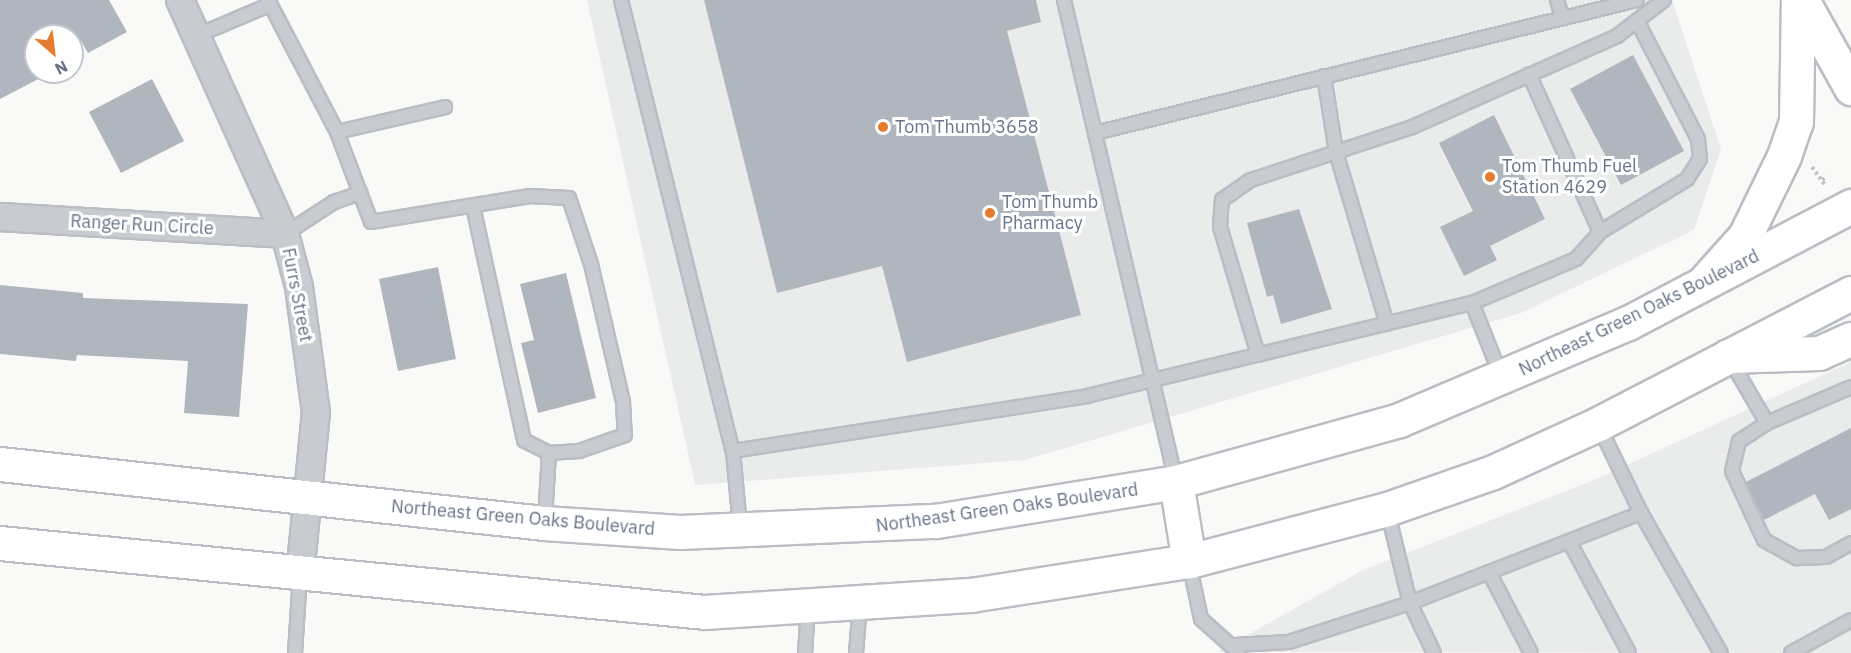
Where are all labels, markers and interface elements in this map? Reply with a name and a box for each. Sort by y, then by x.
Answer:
north arrow [24,24,84,84]
text: N [52,57,71,80]
place label: Tom Thumb 3658 [895,116,1039,138]
marker: Tom Thumb 3658 [876,120,890,134]
place label: Tom Thumb Fuel Station 4629 [1502,156,1637,198]
marker: Tom Thumb Fuel Station 4629 [1483,170,1497,184]
place label: Tom Thumb Pharmacy [1002,192,1098,234]
marker: Tom Thumb Pharmacy [983,206,997,220]
street label: Ranger Run Circle [70,210,214,240]
street label: Northeast Green Oaks Boulevard [1515,245,1763,381]
street label: Furrs Street [277,246,317,344]
street label: Northeast Green Oaks Boulevard [874,479,1140,537]
street label: Northeast Green Oaks Boulevard [390,496,656,540]

